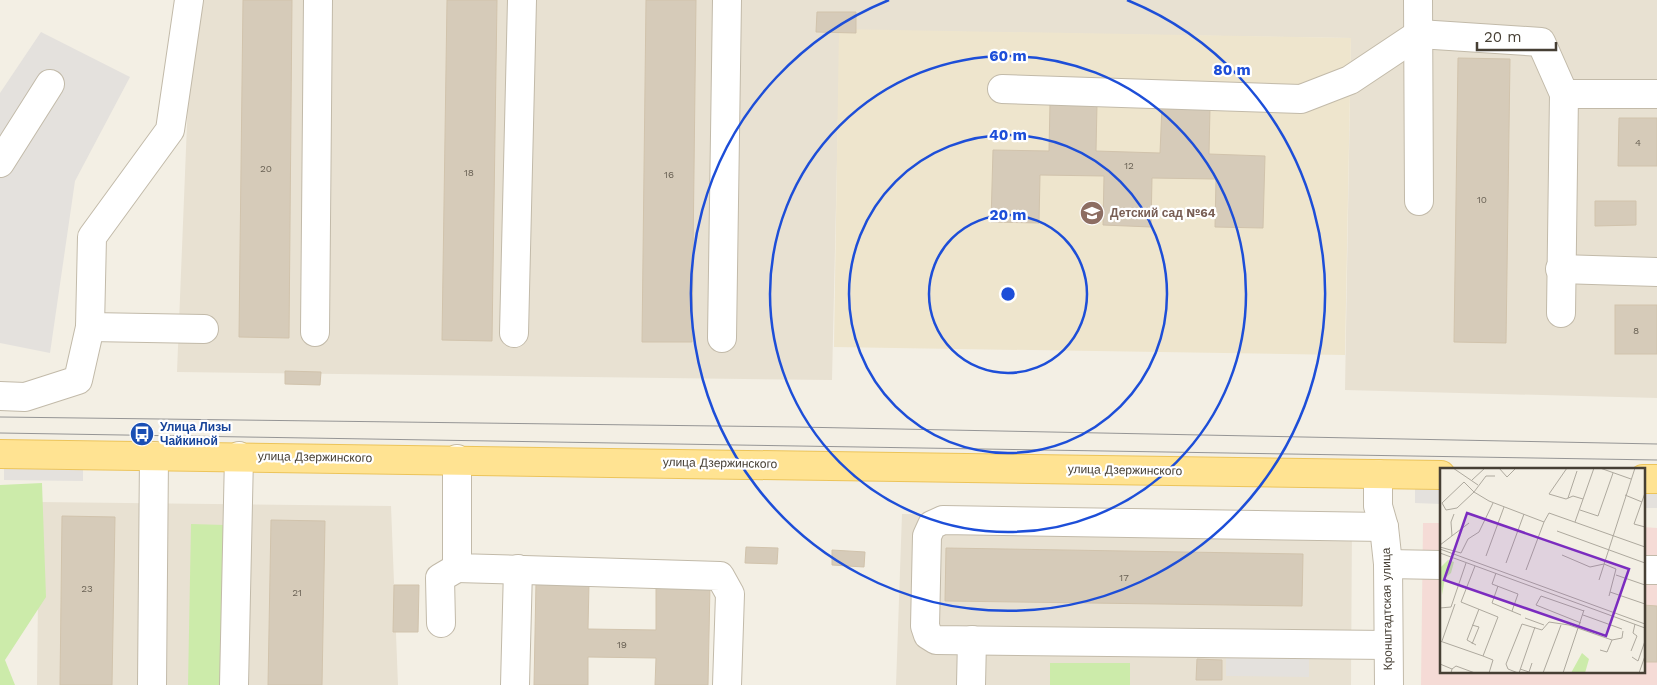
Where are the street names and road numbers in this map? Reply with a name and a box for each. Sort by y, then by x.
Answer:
street label: улица Дзержинского [258,449,373,465]
street label: улица Дзержинского [663,455,778,471]
street label: улица Дзержинского [1068,462,1183,478]
street label: Кронштадтская улица [1379,547,1395,670]

